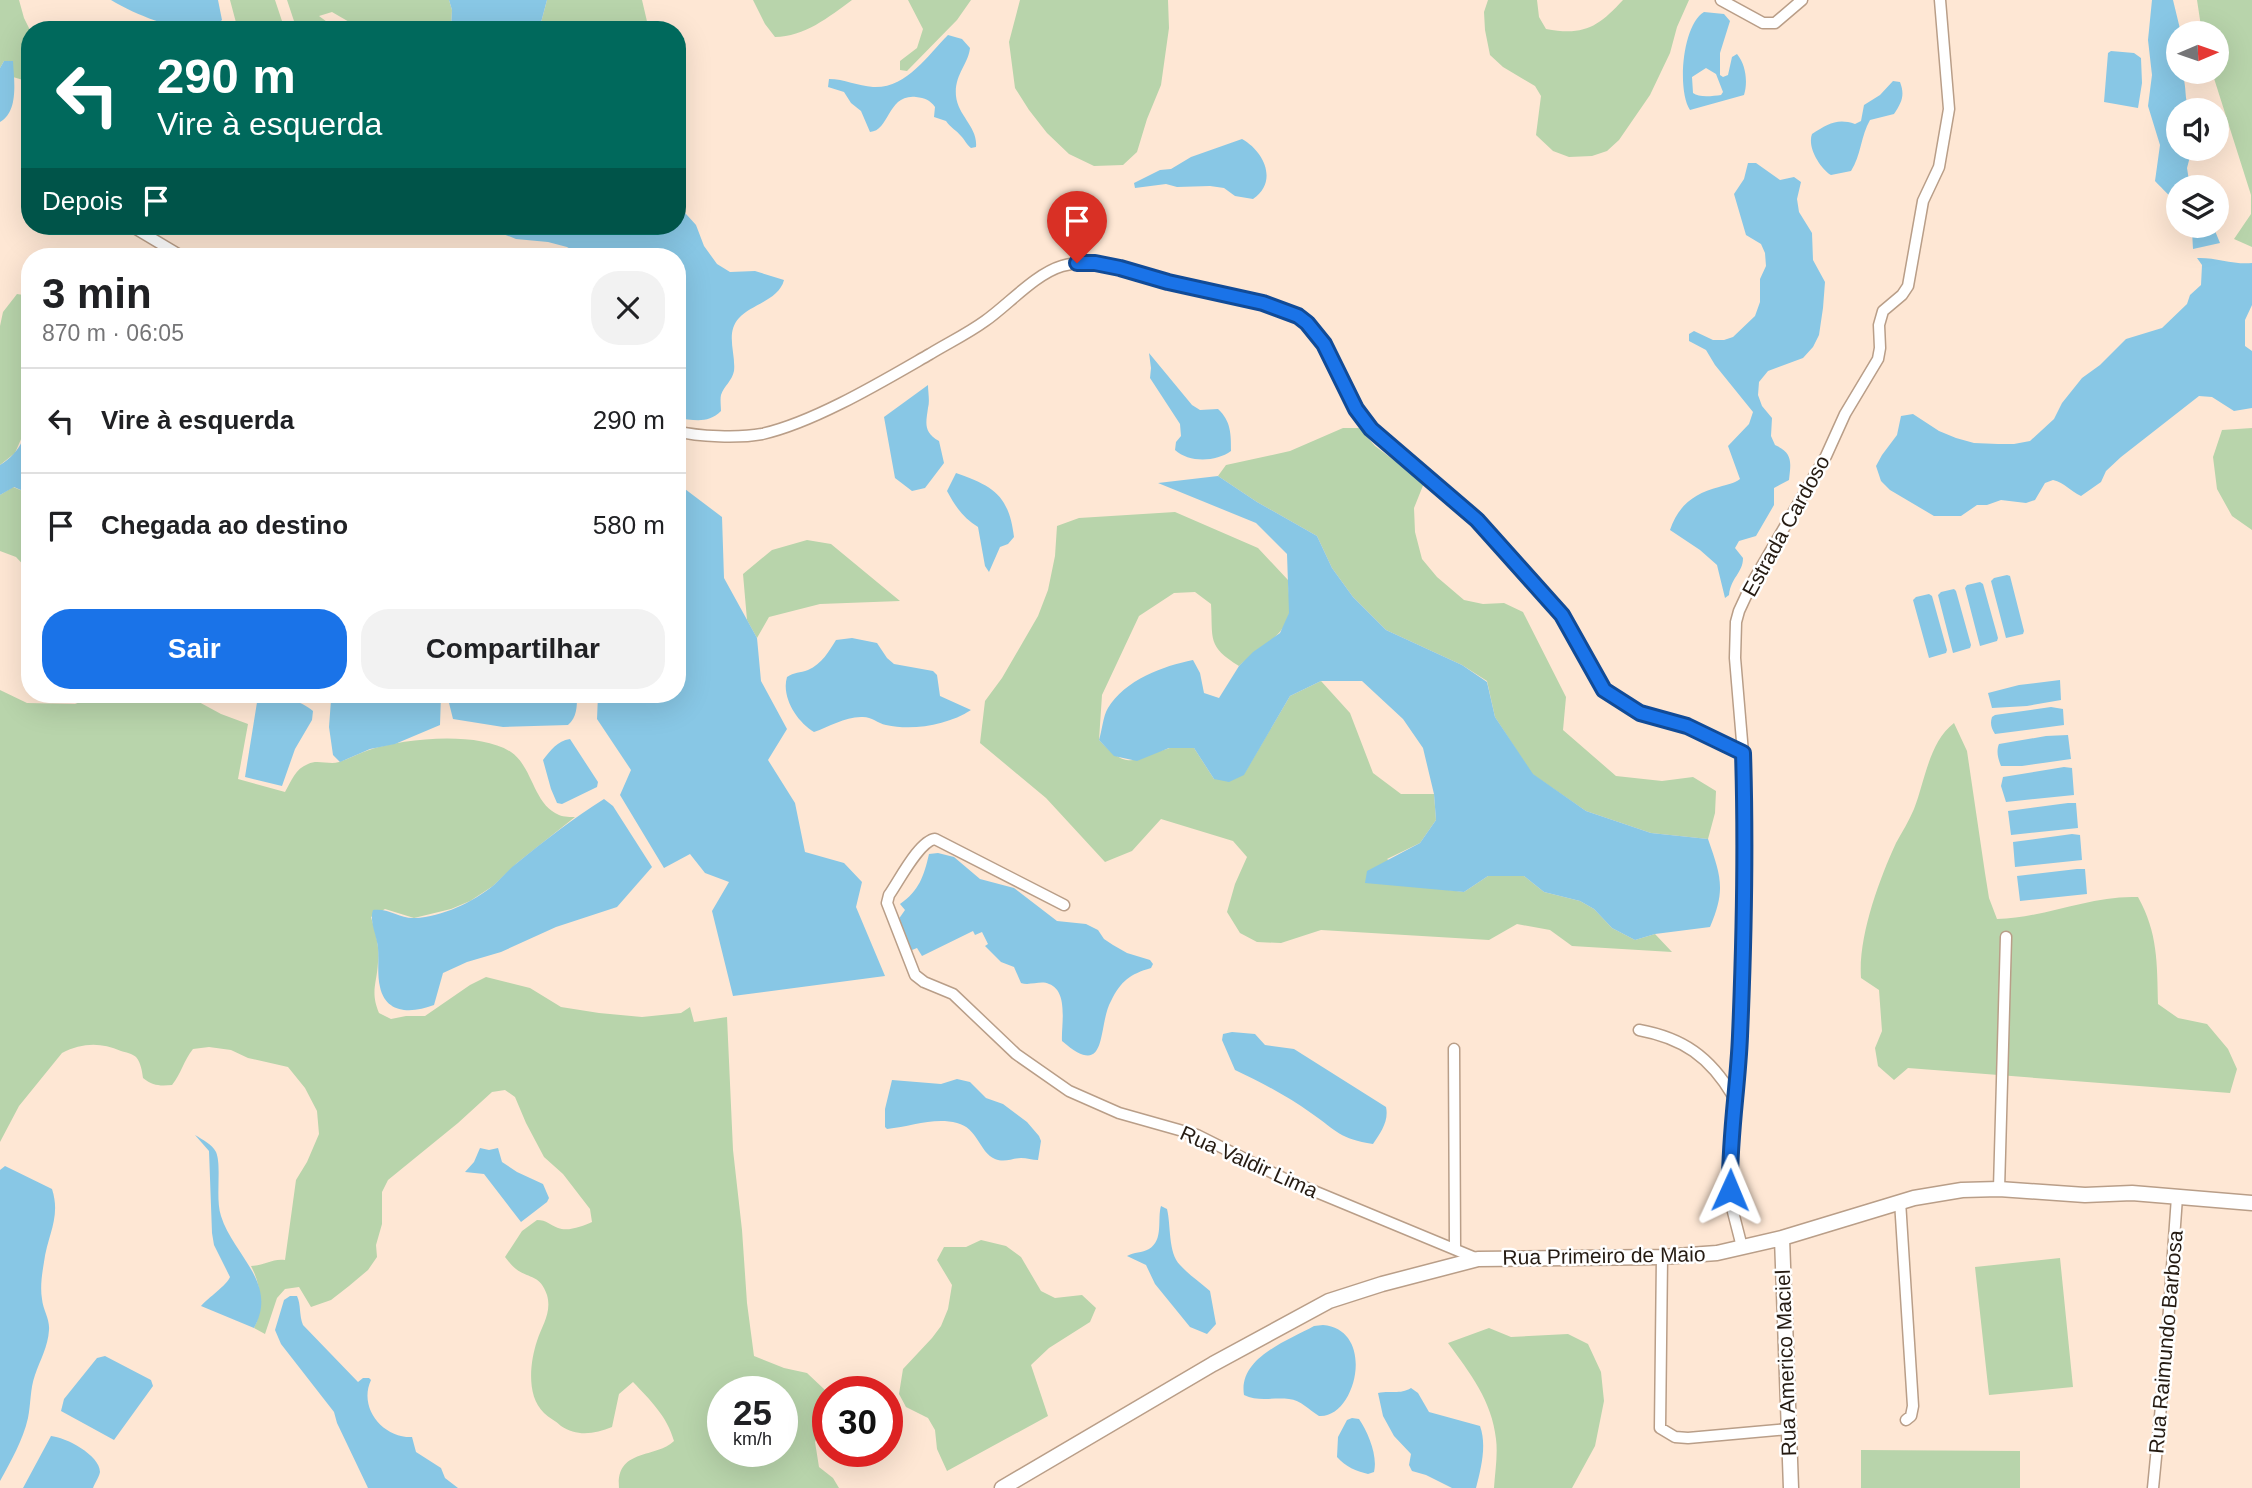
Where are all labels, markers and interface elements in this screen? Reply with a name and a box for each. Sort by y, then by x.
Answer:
north arrow [2166,21,2230,84]
map controls [2166,21,2229,238]
icon: left [42,49,133,140]
text: 290 m [157,49,296,103]
button: sound [2166,98,2229,161]
text: Vire à esquerda [157,106,382,142]
button: layers [2166,175,2229,238]
icon: arrive [137,182,175,220]
text: Depois [42,186,123,216]
pin [1047,191,1107,263]
icon: arrive [1058,202,1096,240]
text: 3 min [42,270,152,317]
button: close [591,271,665,345]
text: 870 m · 06:05 [42,320,184,346]
icon: left [42,402,80,440]
text: Vire à esquerda [101,405,294,435]
text: 290 m [593,405,665,435]
street label: Estrada Cardoso [1737,451,1834,600]
icon: arrive [42,507,80,545]
text: Chegada ao destino [101,510,348,540]
text: 580 m [593,510,665,540]
button: Sair [42,609,347,689]
button: Compartilhar [361,609,665,689]
street label: Rua Valdir Lima [1177,1121,1322,1202]
position arrow [1693,1153,1767,1227]
street label: Rua Raimundo Barbosa [2144,1229,2187,1455]
street label: Rua Primeiro de Maio [1502,1242,1706,1269]
street label: Rua Americo Maciel [1771,1269,1800,1457]
speed limit sign: 30 [812,1376,903,1467]
text: 25 [733,1393,772,1432]
text: km/h [733,1429,772,1449]

